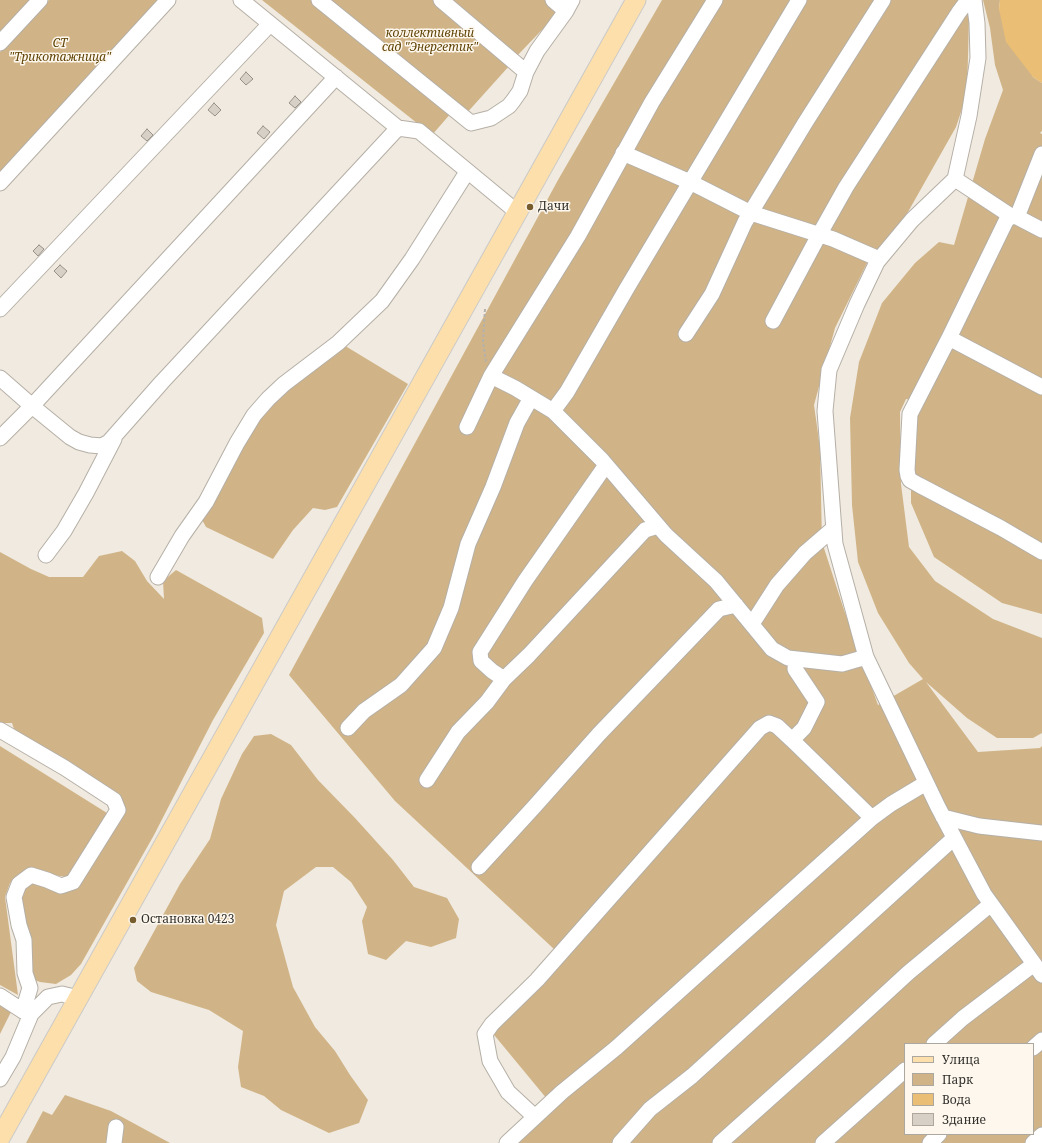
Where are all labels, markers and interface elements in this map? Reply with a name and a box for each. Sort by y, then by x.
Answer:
park label: коллективный сад "Энергетик" [382,27,478,55]
park label: СТ "Трикотажница" [9,37,111,65]
place label: Дачи [538,200,569,214]
marker: Дачи [525,202,535,212]
place label: Остановка 0423 [141,913,234,927]
marker: Остановка 0423 [128,915,138,925]
legend [904,1043,1034,1135]
text: Улица [942,1051,980,1068]
text: Парк [942,1071,973,1088]
text: Вода [942,1091,971,1108]
text: Здание [942,1111,986,1128]

